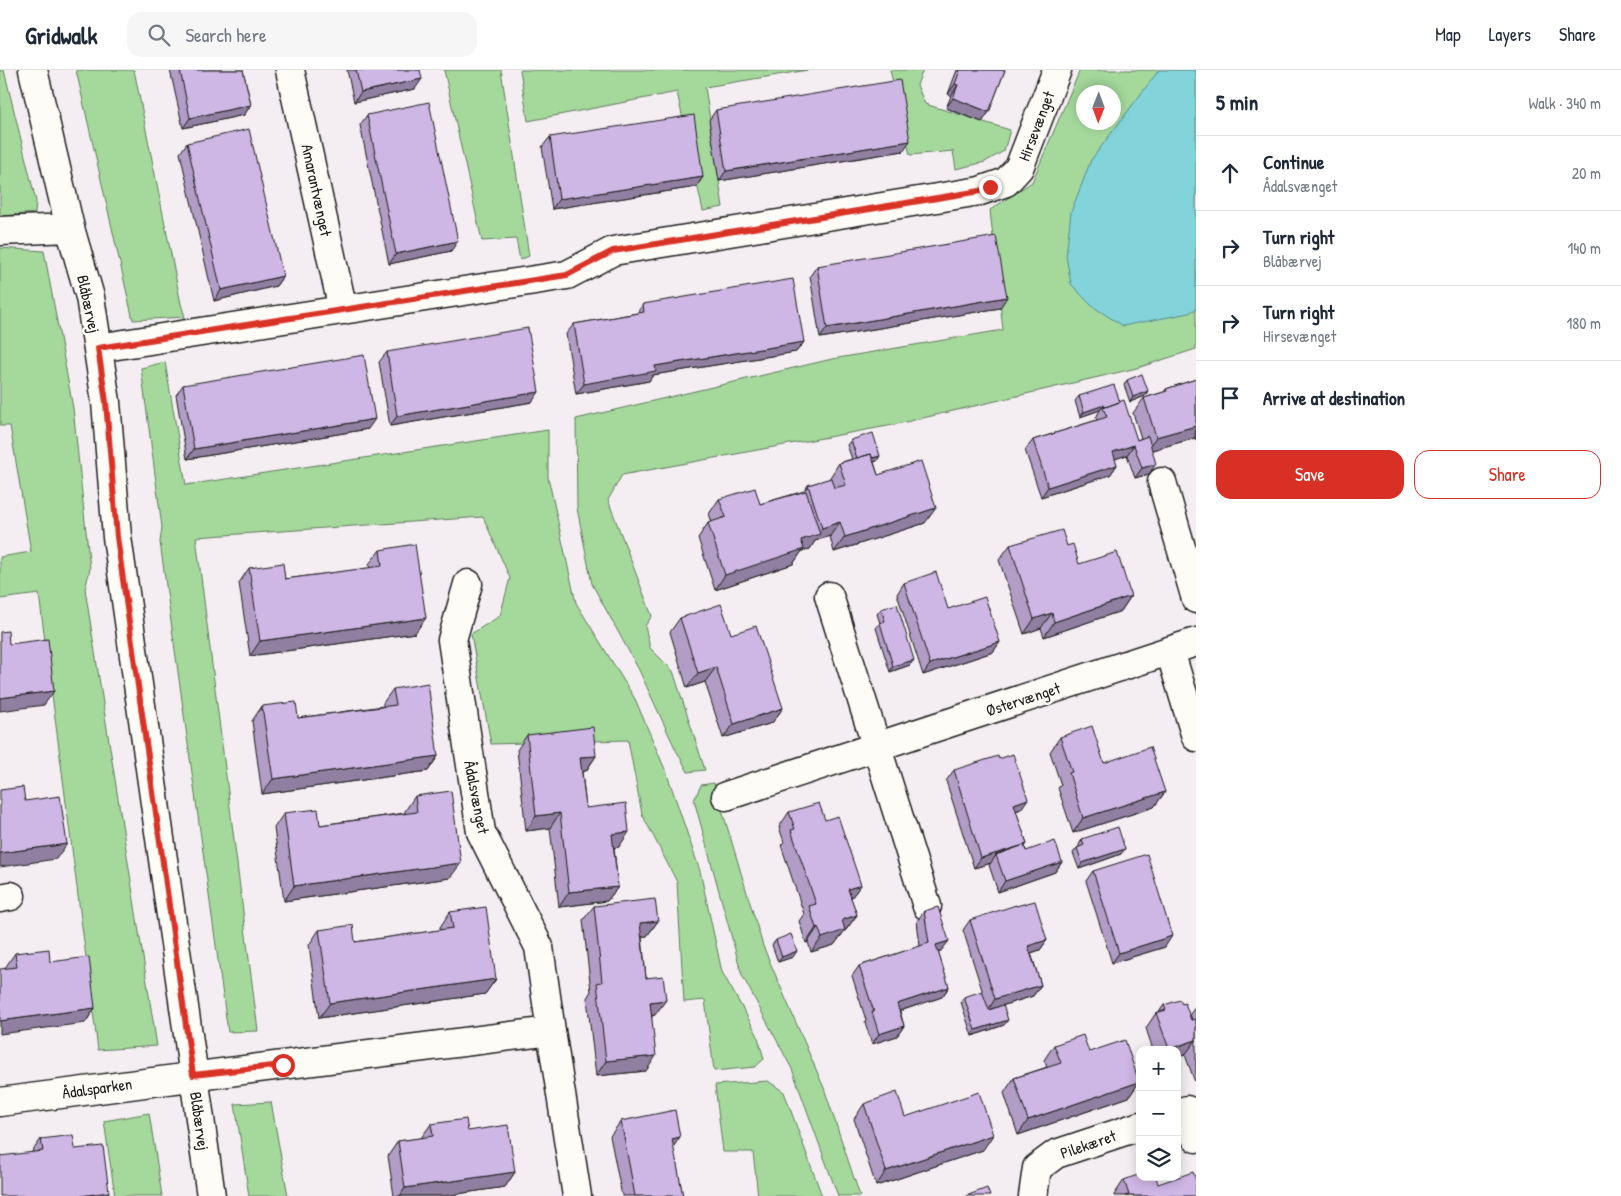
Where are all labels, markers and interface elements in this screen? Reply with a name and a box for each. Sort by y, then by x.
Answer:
search box [127,12,477,57]
text: Gridwalk [25,19,97,51]
icon: search [145,21,173,49]
text: Search here [185,22,267,48]
text: Map [1435,22,1461,47]
text: Layers [1489,22,1531,47]
text: Share [1559,22,1596,47]
north arrow [1076,85,1121,130]
street label: Hirsevænget [1013,87,1060,164]
text: 5 min [1216,88,1258,117]
text: Walk · 340 m [1529,92,1601,114]
street label: Amarantvænget [297,142,338,239]
text: Continue [1263,149,1324,175]
icon: ahead [1216,159,1244,187]
text: 20 m [1572,162,1601,184]
text: Ådalsvænget [1263,175,1337,197]
route end [979,176,1002,199]
text: Turn right [1263,224,1334,250]
icon: right [1216,234,1244,262]
text: 140 m [1567,237,1601,259]
text: Blåbærvej [1263,250,1322,272]
street label: Blåbærvej [72,273,106,335]
text: Turn right [1263,299,1334,325]
icon: right [1216,309,1244,337]
text: 180 m [1567,312,1601,334]
text: Hirsevænget [1263,325,1336,347]
icon: arrive [1216,384,1244,412]
text: Arrive at destination [1263,385,1405,411]
button: Save [1216,450,1404,499]
button: Share [1414,450,1601,499]
street label: Østervænget [983,677,1063,721]
street label: Ådalsvænget [459,758,495,836]
map controls [1136,1046,1181,1181]
button: + [1136,1046,1181,1091]
route start [272,1054,295,1077]
street label: Ådalsparken [61,1072,133,1104]
street label: Blåbærvej [185,1090,215,1152]
button: − [1136,1091,1181,1136]
street label: Pilekæret [1057,1124,1119,1164]
button: layers [1136,1136,1181,1181]

